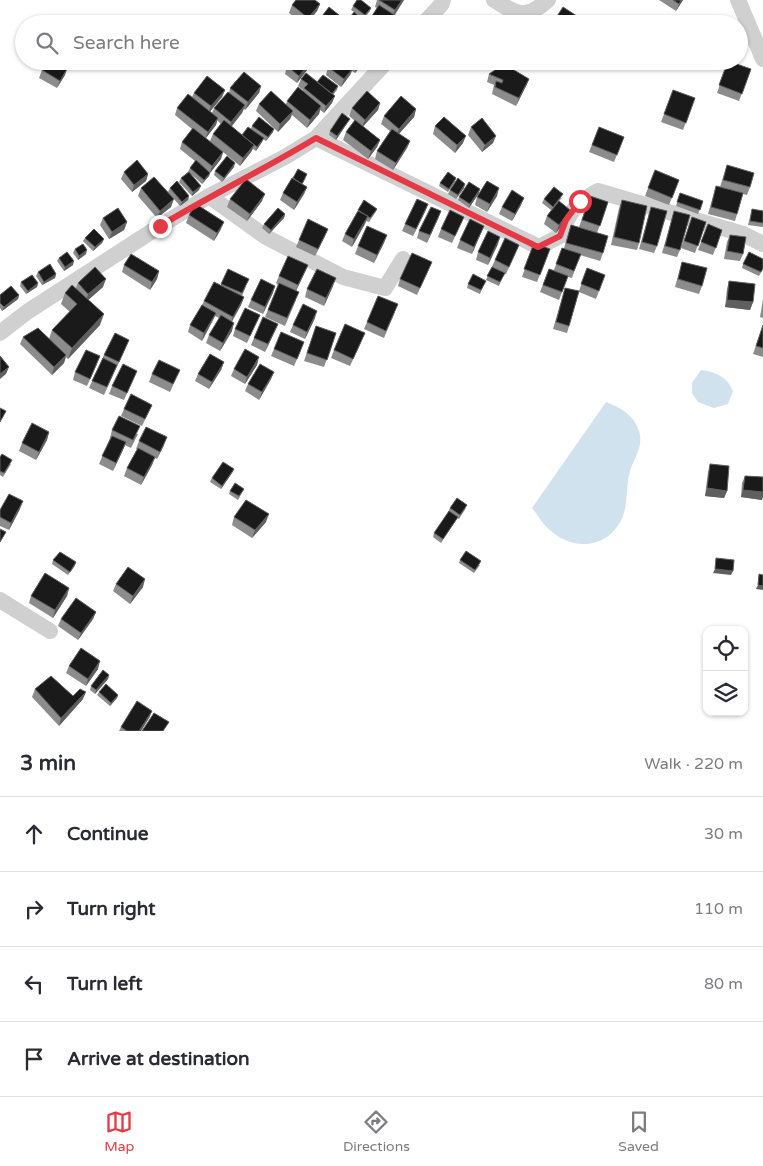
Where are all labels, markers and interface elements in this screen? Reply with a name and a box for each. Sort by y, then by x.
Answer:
search box [15,15,748,70]
icon: search [33,29,61,57]
text: Search here [73,32,180,54]
route start [569,190,592,213]
route end [149,215,172,238]
map controls [703,626,748,716]
button: locate [703,626,748,671]
button: layers [703,671,748,716]
text: 3 min [20,751,76,776]
text: Walk · 220 m [644,754,743,774]
icon: ahead [20,820,48,848]
text: Continue [67,823,149,845]
text: 30 m [704,824,743,844]
icon: right [20,895,48,923]
text: Turn right [67,898,155,920]
text: 110 m [694,899,743,919]
icon: left [20,970,48,998]
text: Turn left [67,973,143,995]
text: 80 m [704,974,743,994]
icon: arrive [20,1045,48,1073]
text: Arrive at destination [67,1048,250,1070]
tab: Map [104,1108,134,1155]
tab: Directions [343,1108,410,1155]
tab: Saved [618,1108,659,1155]

